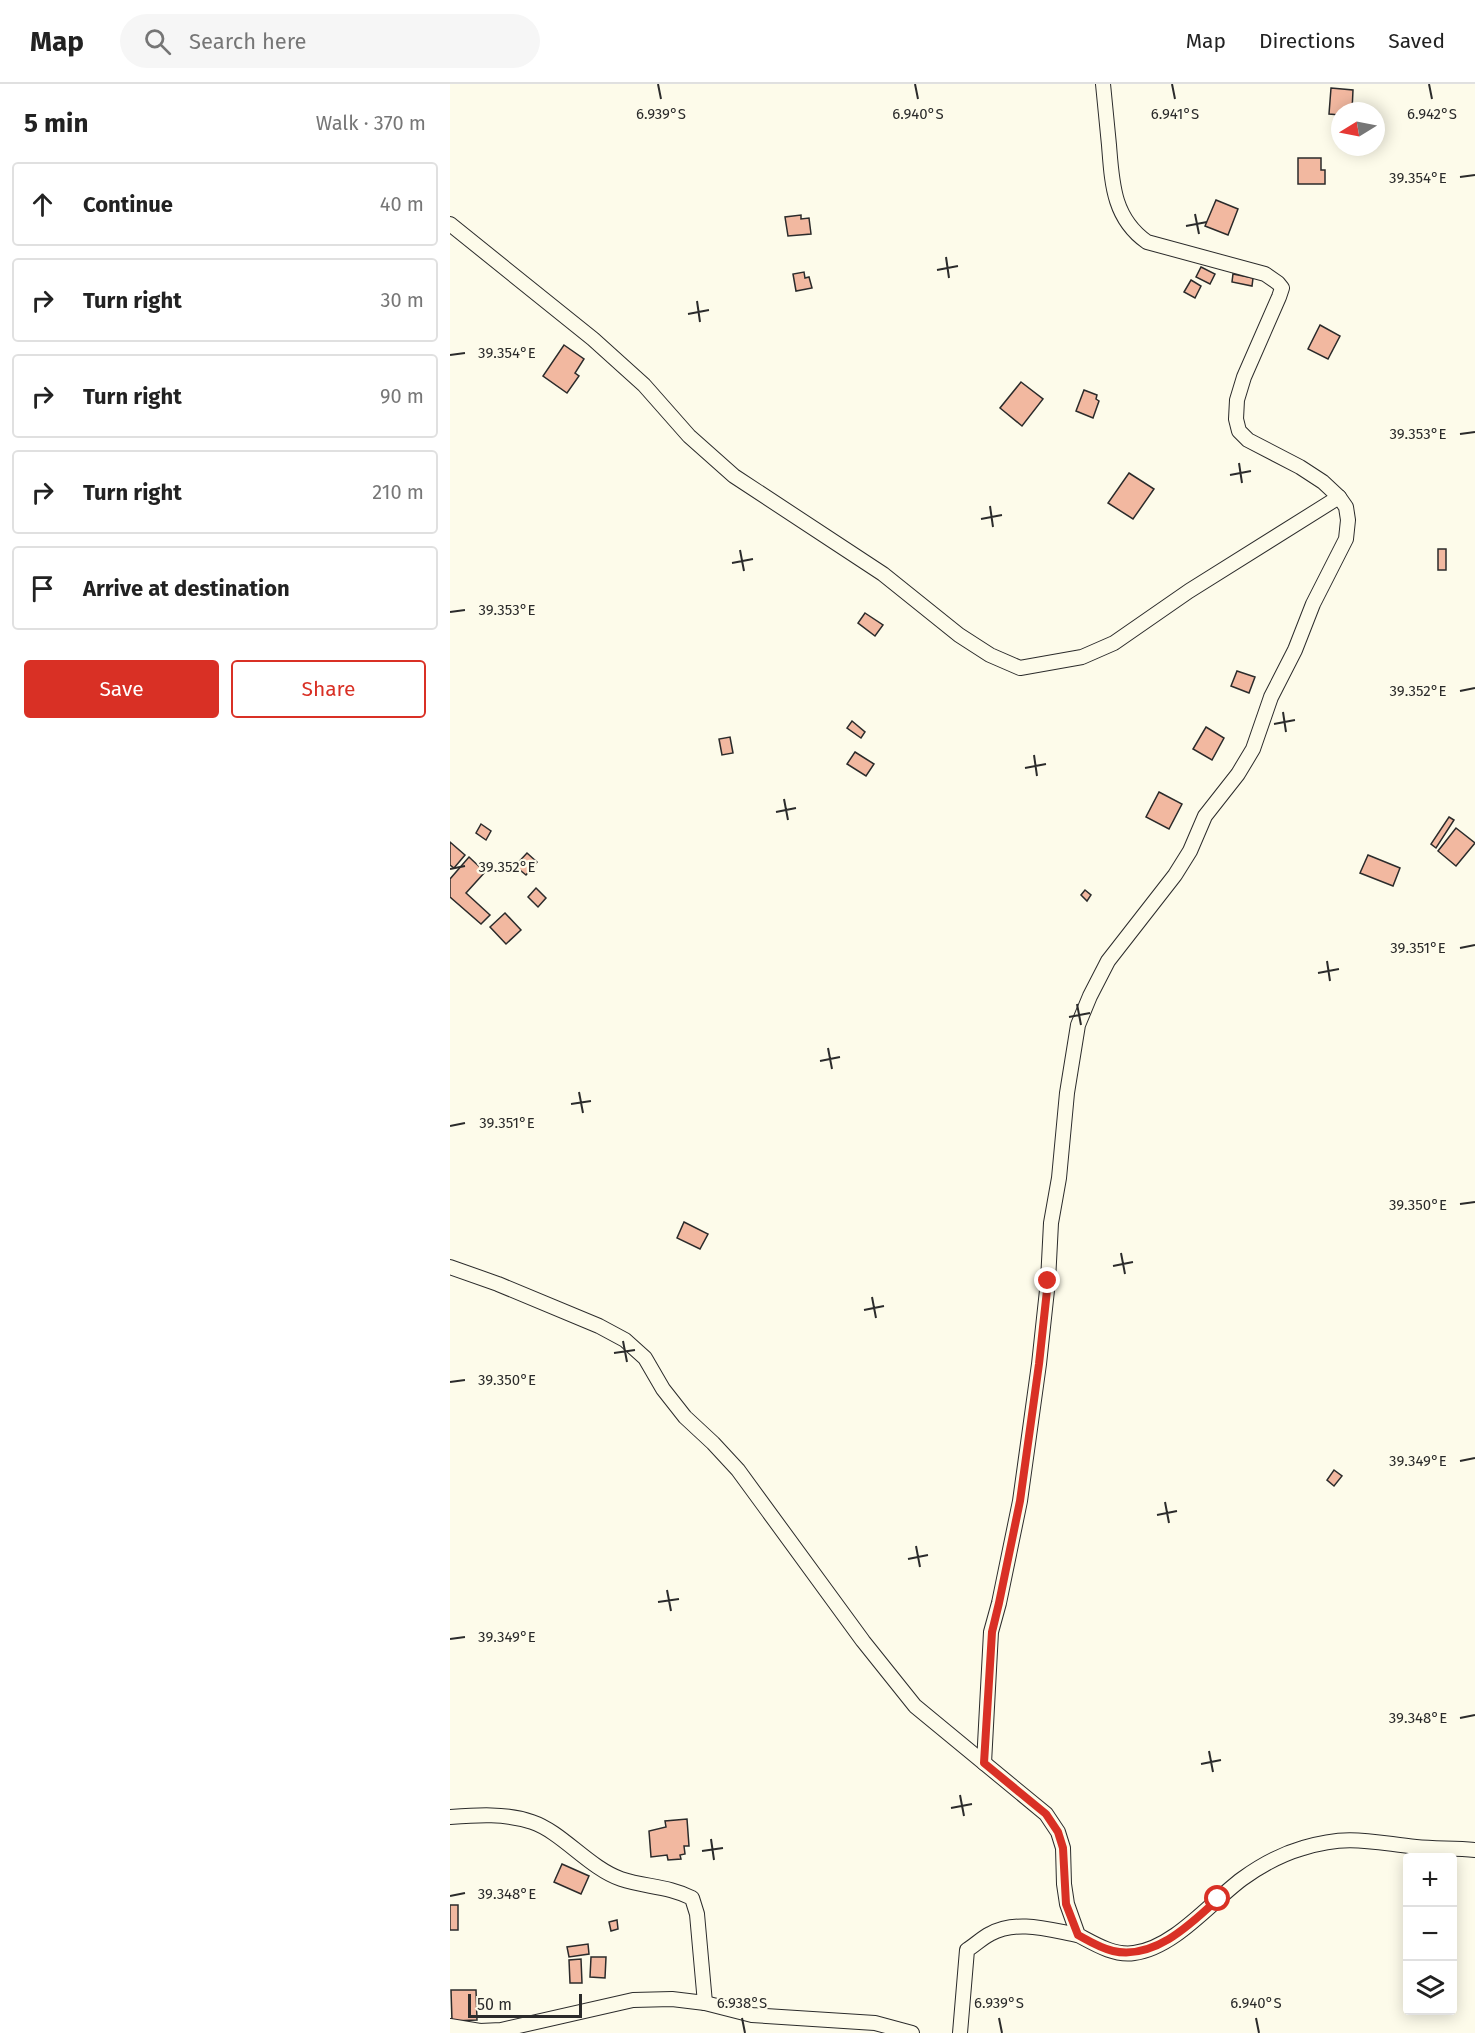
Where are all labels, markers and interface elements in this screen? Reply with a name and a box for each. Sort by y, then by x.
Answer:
search box [120,14,540,68]
text: Map [30,25,84,58]
icon: search [141,25,174,58]
text: Search here [189,28,307,55]
text: Map [1186,28,1226,54]
text: Directions [1259,28,1355,54]
text: Saved [1388,28,1445,54]
north arrow [1331,102,1385,156]
text: 6.939°S [636,105,686,123]
text: 6.940°S [892,105,944,123]
text: 6.941°S [1151,105,1199,123]
text: 6.942°S [1407,105,1457,123]
text: 5 min [24,108,88,139]
text: Walk · 370 m [316,111,426,135]
text: 39.354°E [1389,169,1447,187]
icon: ahead [26,188,59,221]
text: Continue [83,191,173,218]
text: 40 m [380,192,424,216]
icon: right [26,284,59,317]
text: Turn right [83,287,182,314]
text: 30 m [380,288,424,312]
text: 39.354°E [478,344,536,362]
icon: right [26,380,59,413]
text: Turn right [83,383,182,410]
text: 90 m [380,384,424,408]
text: 39.353°E [1389,425,1447,443]
icon: right [26,476,59,509]
text: Turn right [83,479,182,506]
text: 210 m [372,480,424,504]
icon: arrive [26,572,59,605]
text: Arrive at destination [83,575,290,602]
text: 39.353°E [478,601,536,619]
button: Save [24,660,219,718]
button: Share [231,660,426,718]
text: 39.352°E [1389,682,1447,700]
text: 39.352°E [478,858,536,876]
text: 39.351°E [1390,939,1446,957]
text: 39.351°E [479,1114,535,1132]
text: 39.350°E [1389,1196,1447,1214]
route end [1034,1267,1060,1293]
text: 39.350°E [478,1371,536,1389]
text: 39.349°E [1389,1452,1447,1470]
text: 39.349°E [478,1628,536,1646]
text: 39.348°E [1389,1709,1447,1727]
map controls [1403,1853,1457,2015]
button: + [1403,1853,1457,1907]
text: 39.348°E [478,1885,536,1903]
route start [1204,1885,1230,1911]
button: − [1403,1907,1457,1961]
button: layers [1403,1961,1457,2015]
scale bar [468,1991,582,2018]
text: 6.938°S [717,1994,767,2012]
text: 6.939°S [974,1994,1024,2012]
text: 6.940°S [1230,1994,1282,2012]
text: 50 m [477,1995,512,2014]

